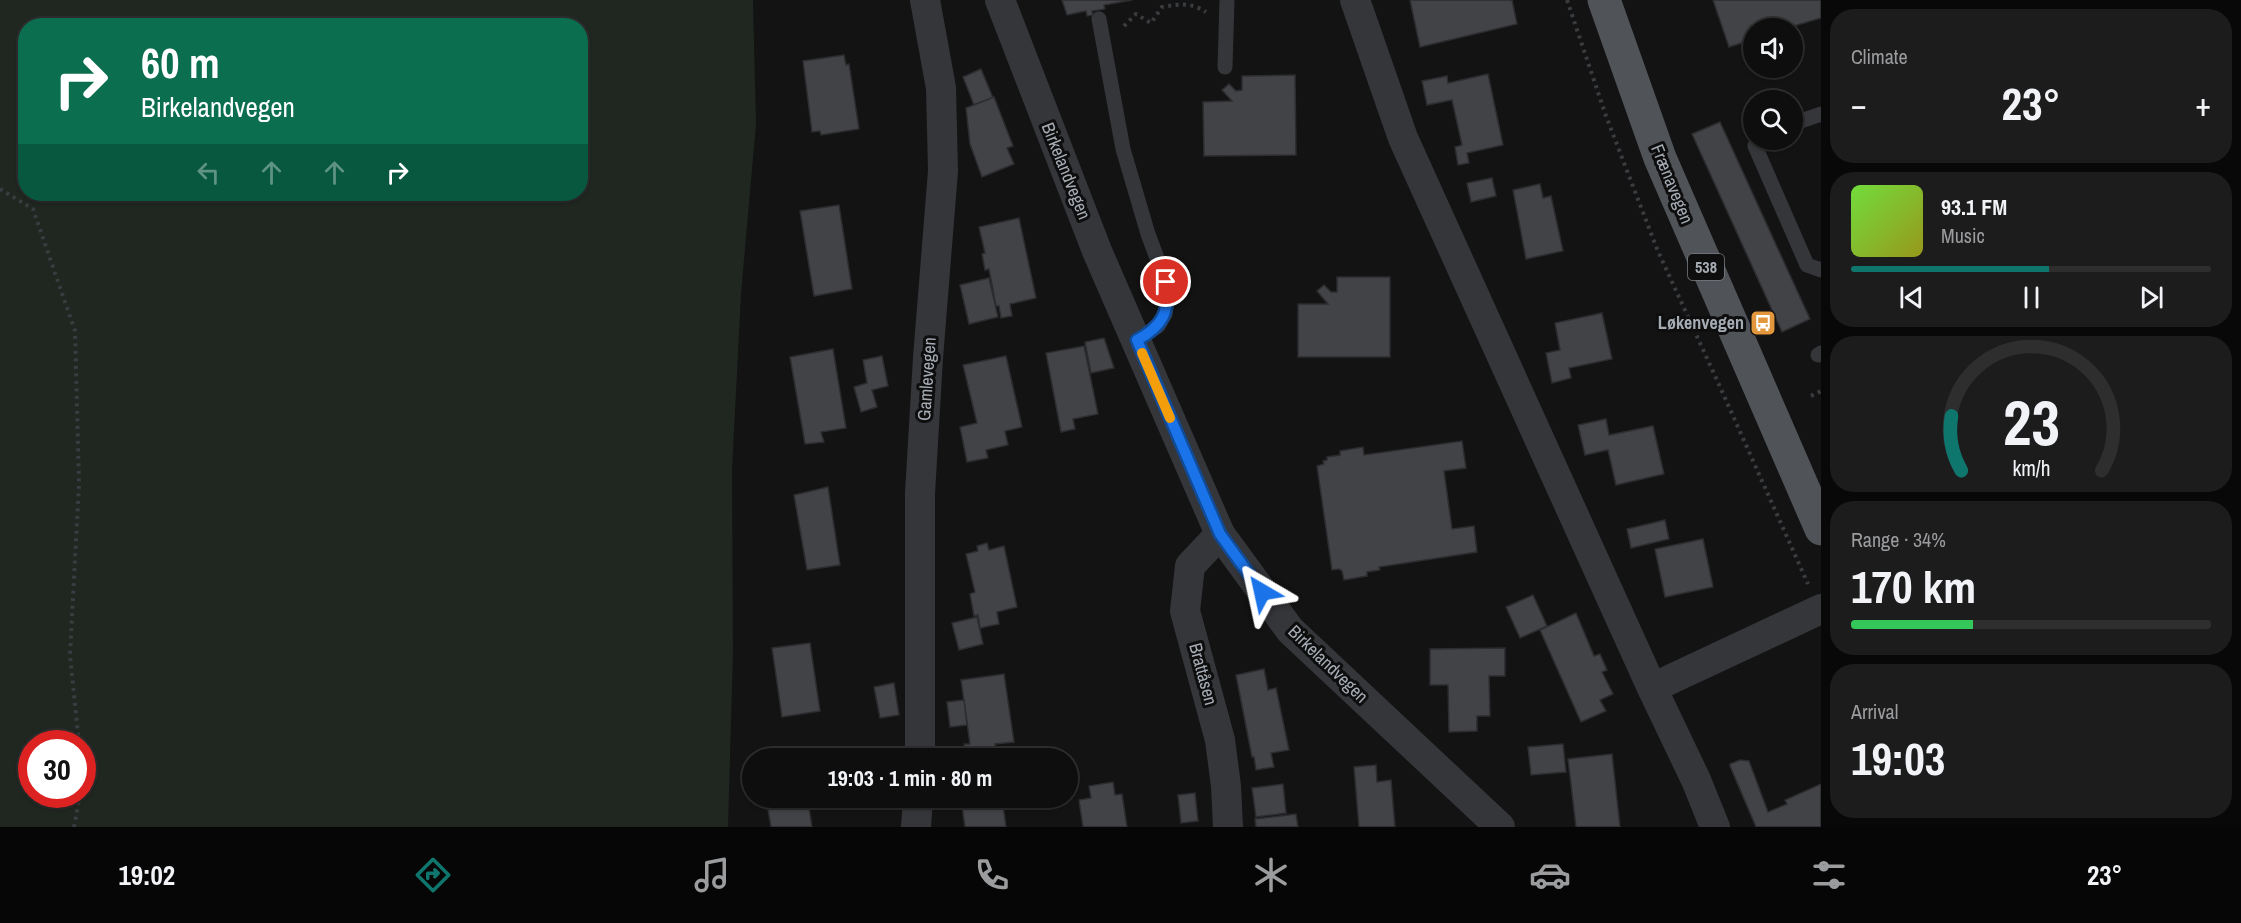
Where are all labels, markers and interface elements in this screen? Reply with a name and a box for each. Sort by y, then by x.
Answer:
map controls [1743,18,1803,150]
button: sound [1743,18,1803,78]
text: 60 m [141,35,220,91]
icon: right [42,42,120,120]
text: Climate [1851,43,1908,70]
text: 23° [2001,73,2061,134]
text: − [1851,82,1867,126]
text: + [2195,82,2211,126]
text: Birkelandvegen [141,89,295,125]
button: search [1743,90,1803,150]
street label: Birkelandvegen [1036,119,1097,223]
street label: Frænavegen [1645,140,1700,227]
icon: left [192,156,225,189]
icon: ahead [255,156,288,189]
icon: ahead [318,156,351,189]
icon: right [381,156,414,189]
text: 93.1 FM [1941,192,2007,222]
text: Music [1941,222,1985,249]
road number: 538 [1688,254,1724,280]
pin [1140,256,1191,307]
icon: arrive [1149,265,1182,298]
icon: previous [1895,281,1928,314]
icon: pause [2015,281,2048,314]
icon: next [2135,281,2168,314]
bus stop icon: Løkenvegen [1748,308,1778,338]
place label: Løkenvegen [1658,310,1744,335]
street label: Gamlevegen [911,336,942,422]
text: 23 [2003,380,2059,464]
text: km/h [2012,454,2050,483]
text: Range · 34% [1851,526,1946,553]
text: 170 km [1851,556,1976,617]
position arrow [1230,560,1294,624]
street label: Birkelandvegen [1283,619,1374,708]
street label: Brattåsen [1183,640,1224,708]
text: Arrival [1851,698,1898,725]
text: 19:03 [1851,728,1945,789]
speed limit sign: 30 [18,730,96,808]
text: 19:03 · 1 min · 80 m [828,763,992,793]
icon: directions [412,854,454,896]
icon: music [691,854,733,896]
icon: phone [971,854,1013,896]
icon: climate [1250,854,1292,896]
icon: car [1529,854,1571,896]
icon: filters [1808,854,1850,896]
text: 19:02 [119,857,175,893]
text: 23° [2087,857,2122,893]

